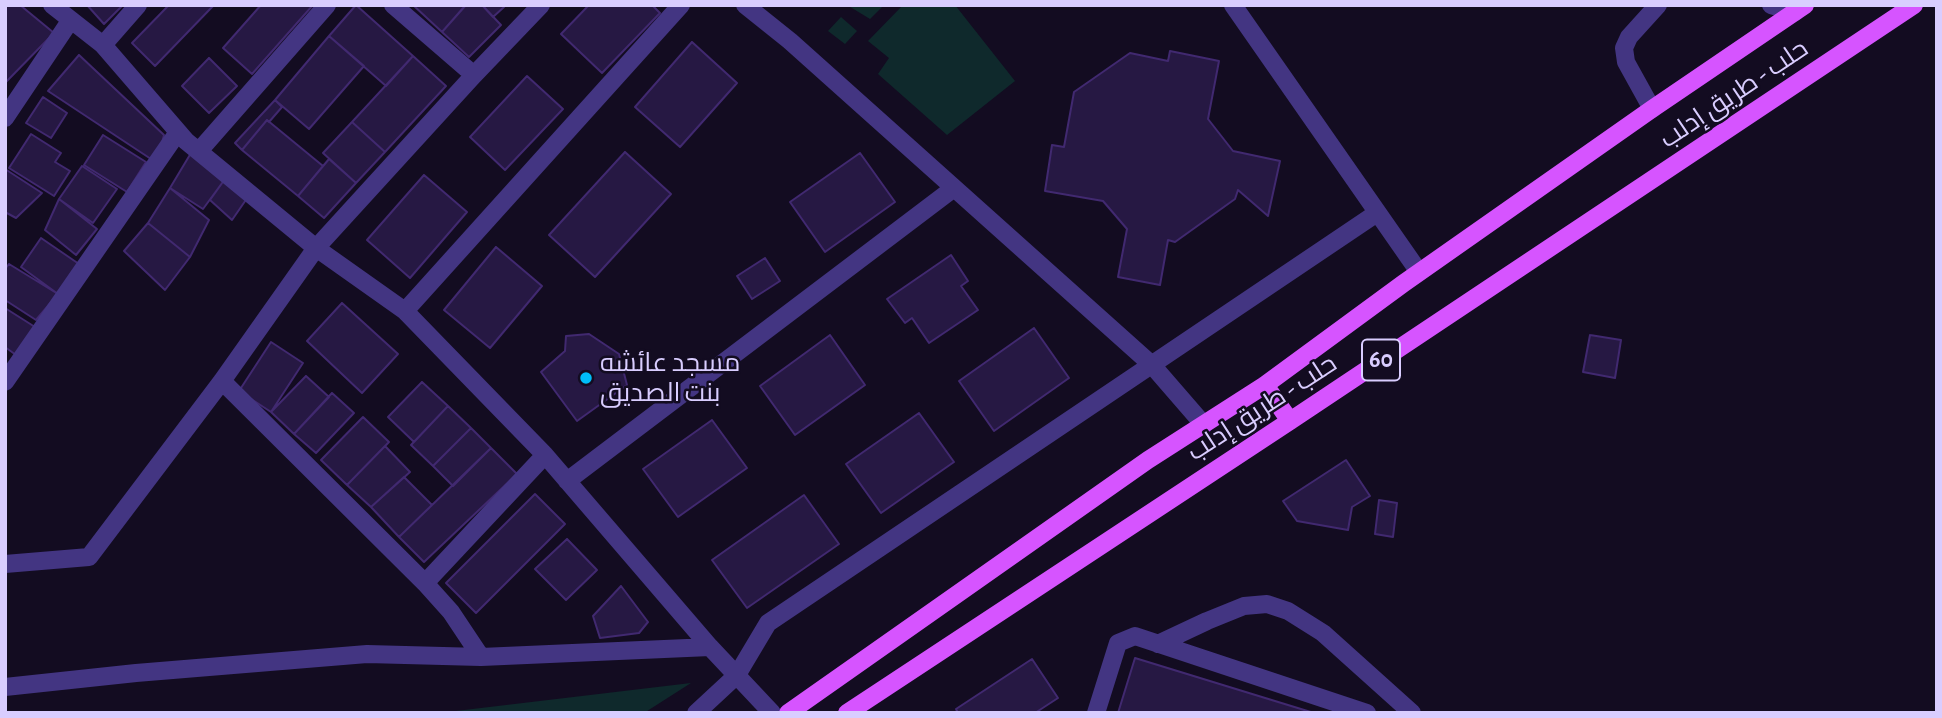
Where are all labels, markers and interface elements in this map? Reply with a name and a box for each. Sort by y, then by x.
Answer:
street label: حلب - طريق إدلب [1654,33,1814,155]
road number: 60 [1362,340,1400,380]
place label: مسجد عائشه بنت الصديق [600,347,740,408]
street label: حلب - طريق إدلب [1181,348,1343,468]
marker: مسجد عائشه بنت الصديق [578,370,594,386]

